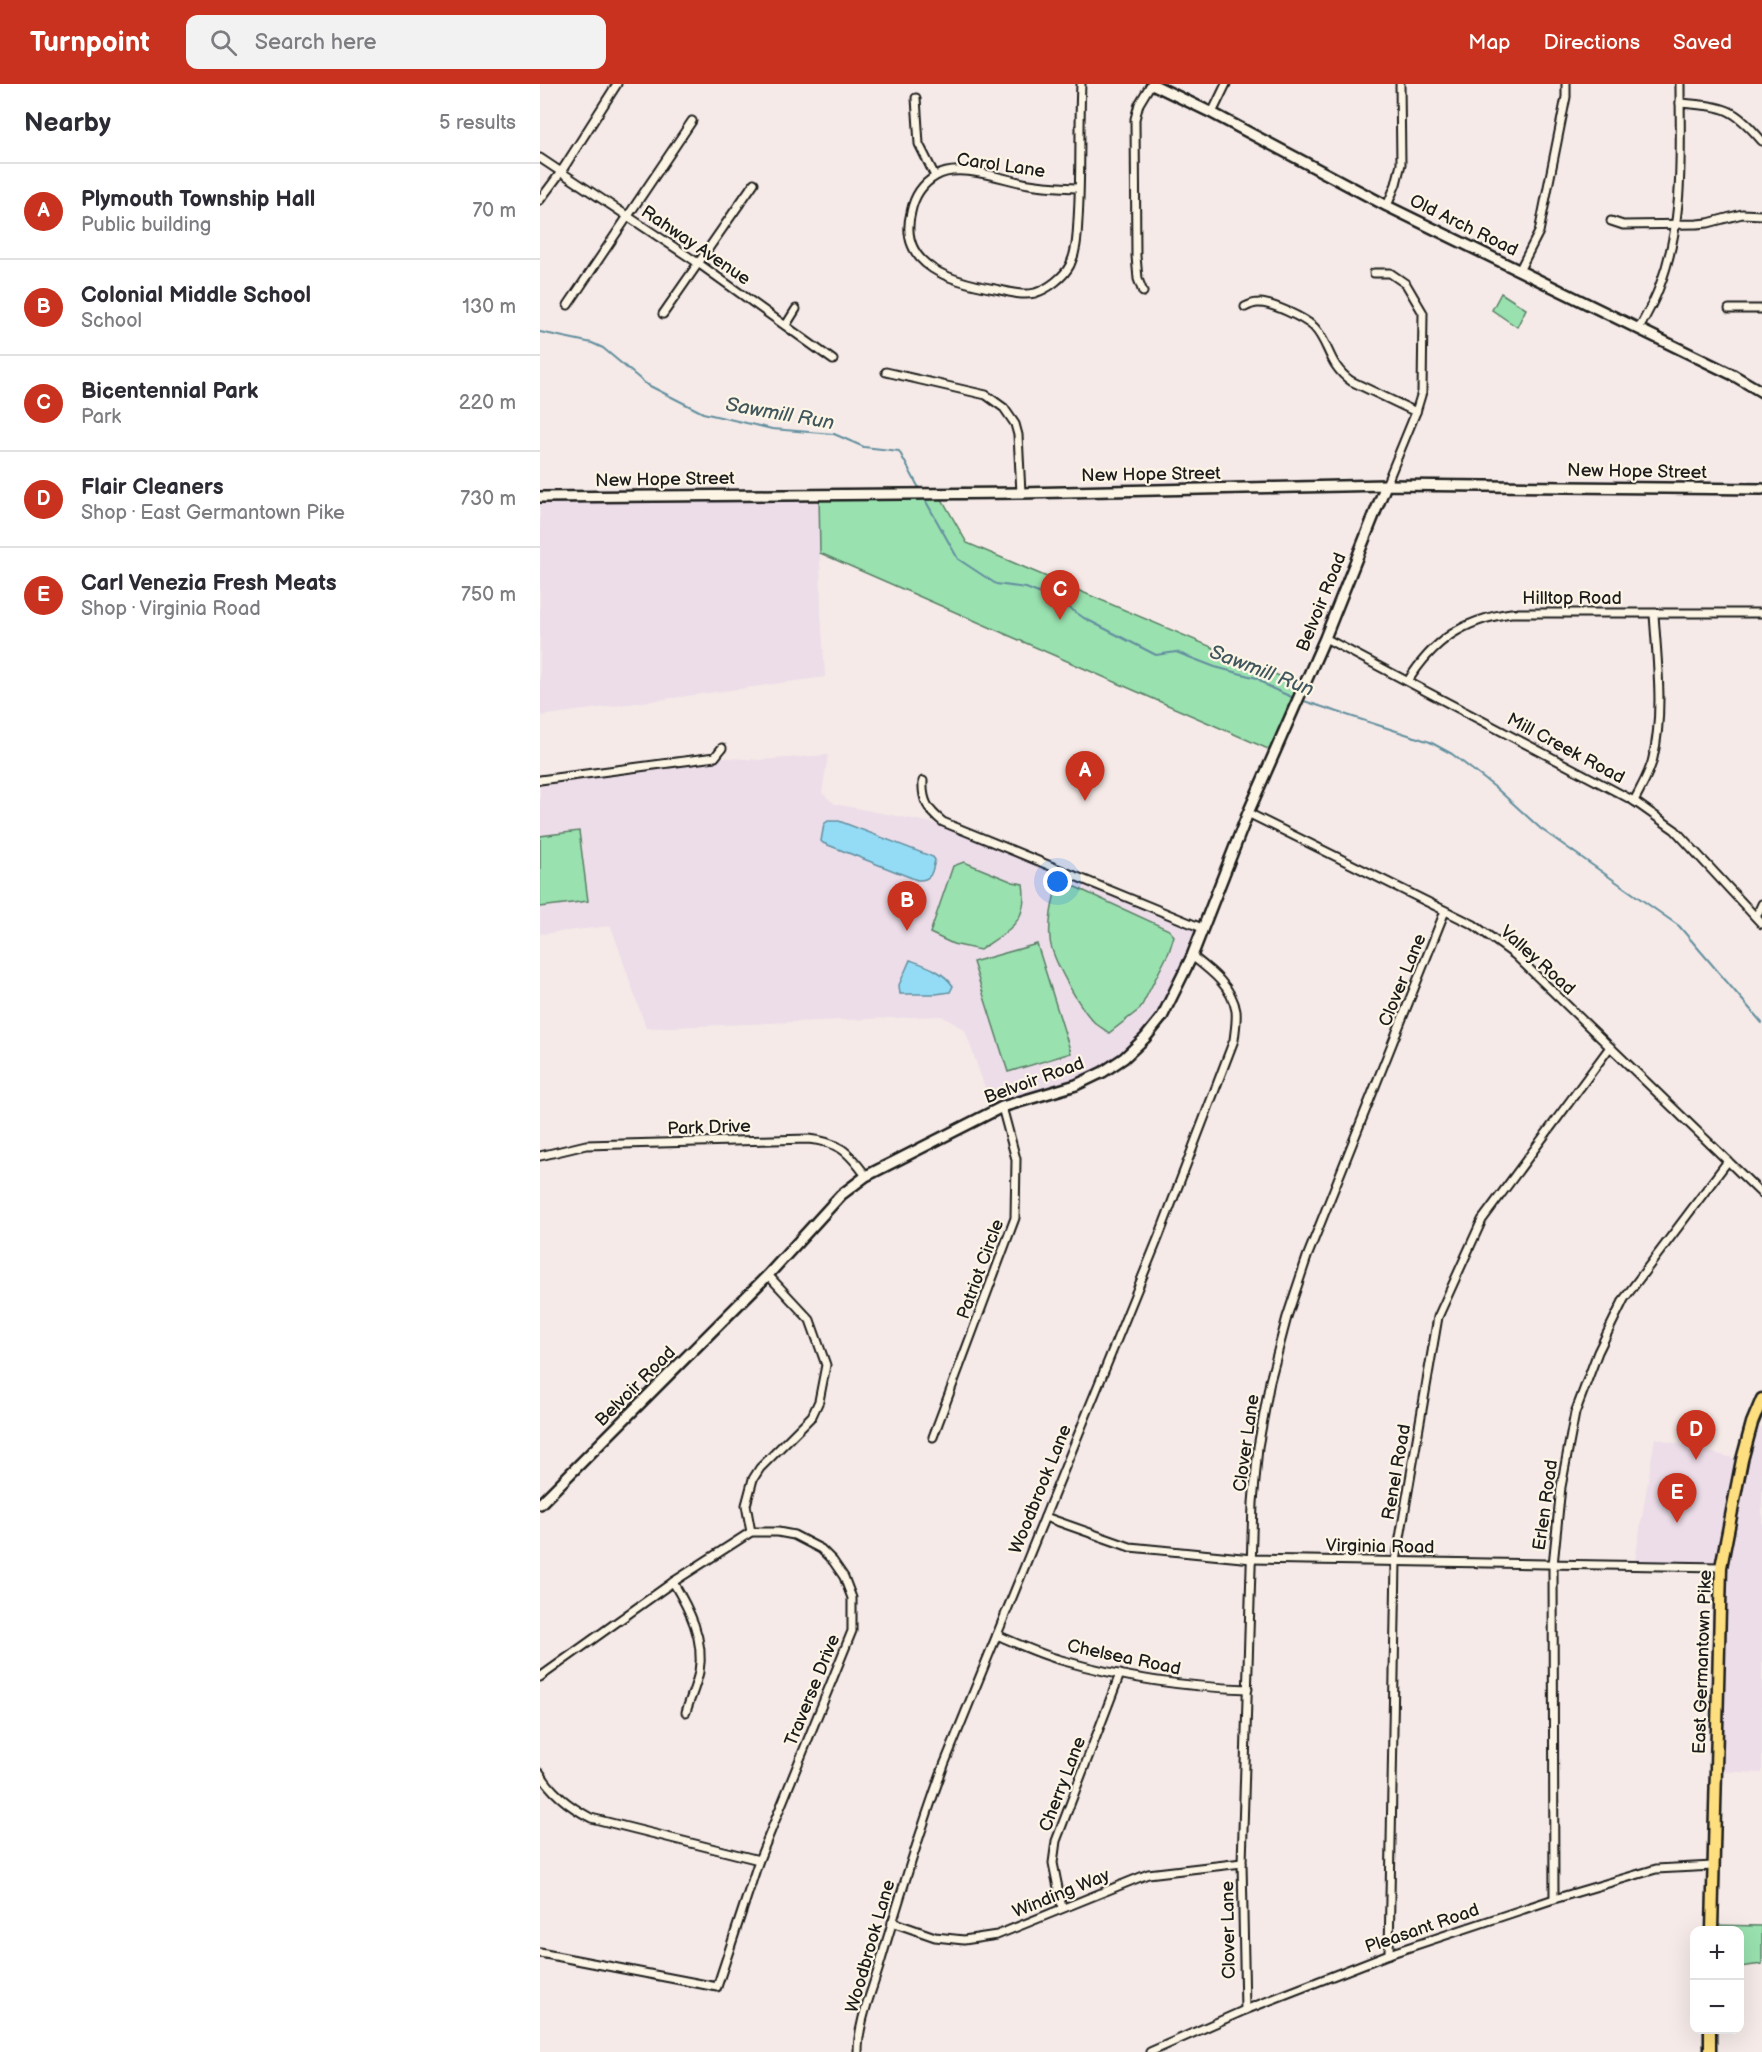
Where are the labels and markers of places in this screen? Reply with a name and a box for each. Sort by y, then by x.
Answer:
pin: C [1040,570,1080,620]
pin: A [1066,752,1104,801]
pin: B [888,882,926,931]
pin: D [1676,1410,1716,1460]
pin: E [1658,1474,1696,1523]

